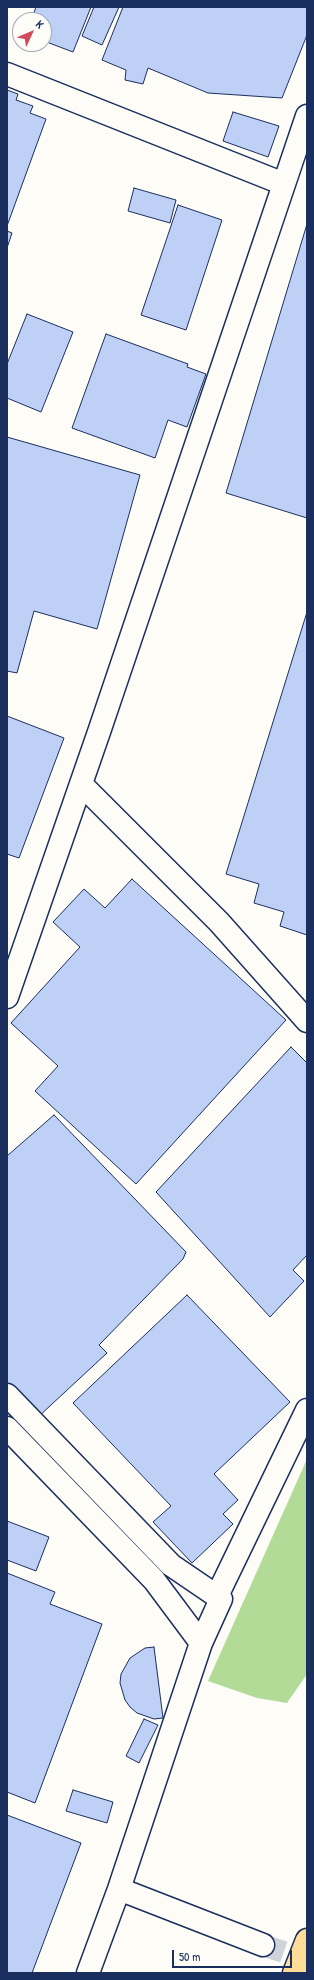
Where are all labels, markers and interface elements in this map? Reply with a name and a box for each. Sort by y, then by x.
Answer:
north arrow [12,12,52,52]
text: K [33,17,47,31]
scale bar [174,1942,294,1968]
text: 50 m [179,1948,200,1965]

